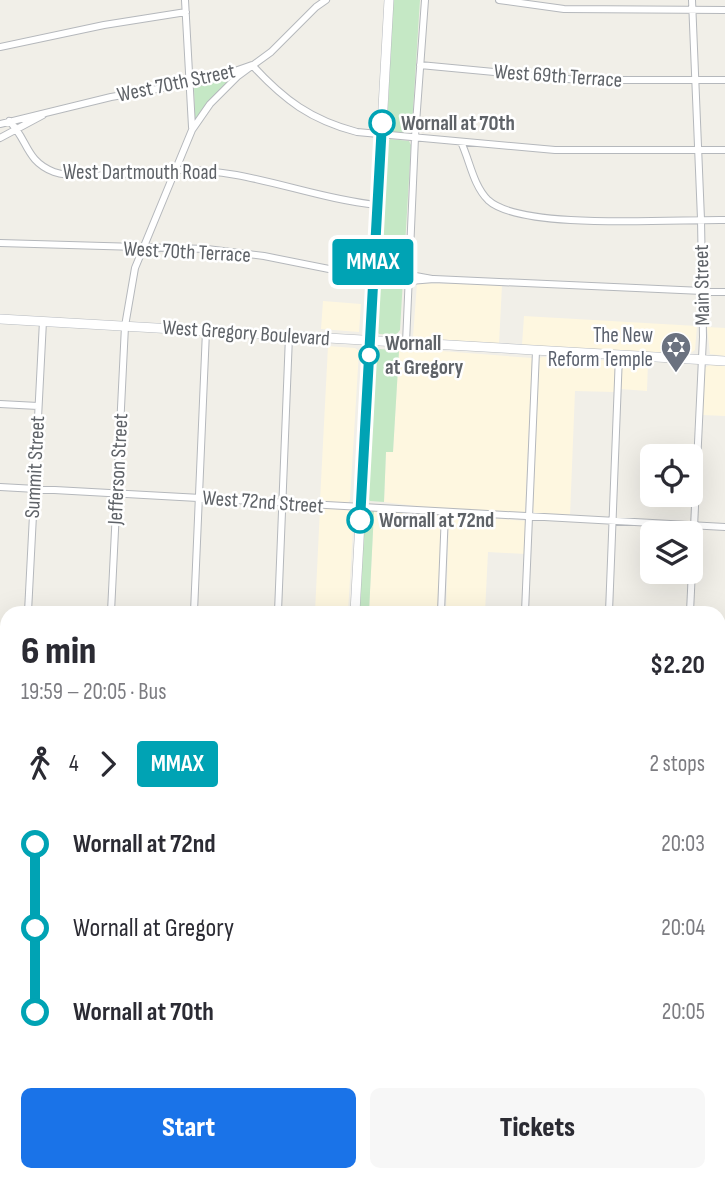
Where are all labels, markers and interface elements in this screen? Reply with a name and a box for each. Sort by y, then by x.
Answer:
street label: West 70th Street [115,58,237,108]
street label: West 69th Terrace [493,59,623,93]
marker: Wornall at 70th [369,110,395,136]
place label: Wornall at 70th [401,111,515,136]
street label: West Dartmouth Road [63,160,217,185]
street label: West 70th Terrace [123,236,251,268]
line badge: MMAX [324,239,422,285]
street label: Main Street [689,244,715,326]
text: MMAX [346,247,400,276]
street label: West Gregory Boulevard [161,315,331,351]
place label: The New Reform Temple [548,323,653,372]
synagogue icon: The New Reform Temple [659,330,693,374]
place label: Wornall at Gregory [385,331,464,380]
marker: Wornall at Gregory [359,345,379,365]
street label: Jefferson Street [103,413,133,526]
street label: Summit Street [20,415,50,519]
map controls [640,444,703,584]
button: locate [640,444,703,507]
street label: West 72nd Street [202,485,324,519]
marker: Wornall at 72nd [347,507,373,533]
place label: Wornall at 72nd [379,508,494,533]
button: layers [640,521,703,584]
text: 6 min [21,629,96,674]
text: $2.20 [650,650,705,681]
text: 19:59 – 20:05 · Bus [21,678,166,706]
icon: walk [21,745,59,783]
icon: forward [89,745,127,783]
text: MMAX [151,749,204,778]
text: 4 [69,750,79,778]
text: 2 stops [649,750,705,778]
text: Wornall at 72nd [73,829,216,860]
text: 20:03 [661,830,705,858]
text: Wornall at Gregory [73,913,234,944]
text: 20:04 [661,914,705,942]
text: Wornall at 70th [73,997,214,1028]
text: 20:05 [662,998,705,1026]
button: Start [21,1088,356,1168]
button: Tickets [370,1088,705,1168]

